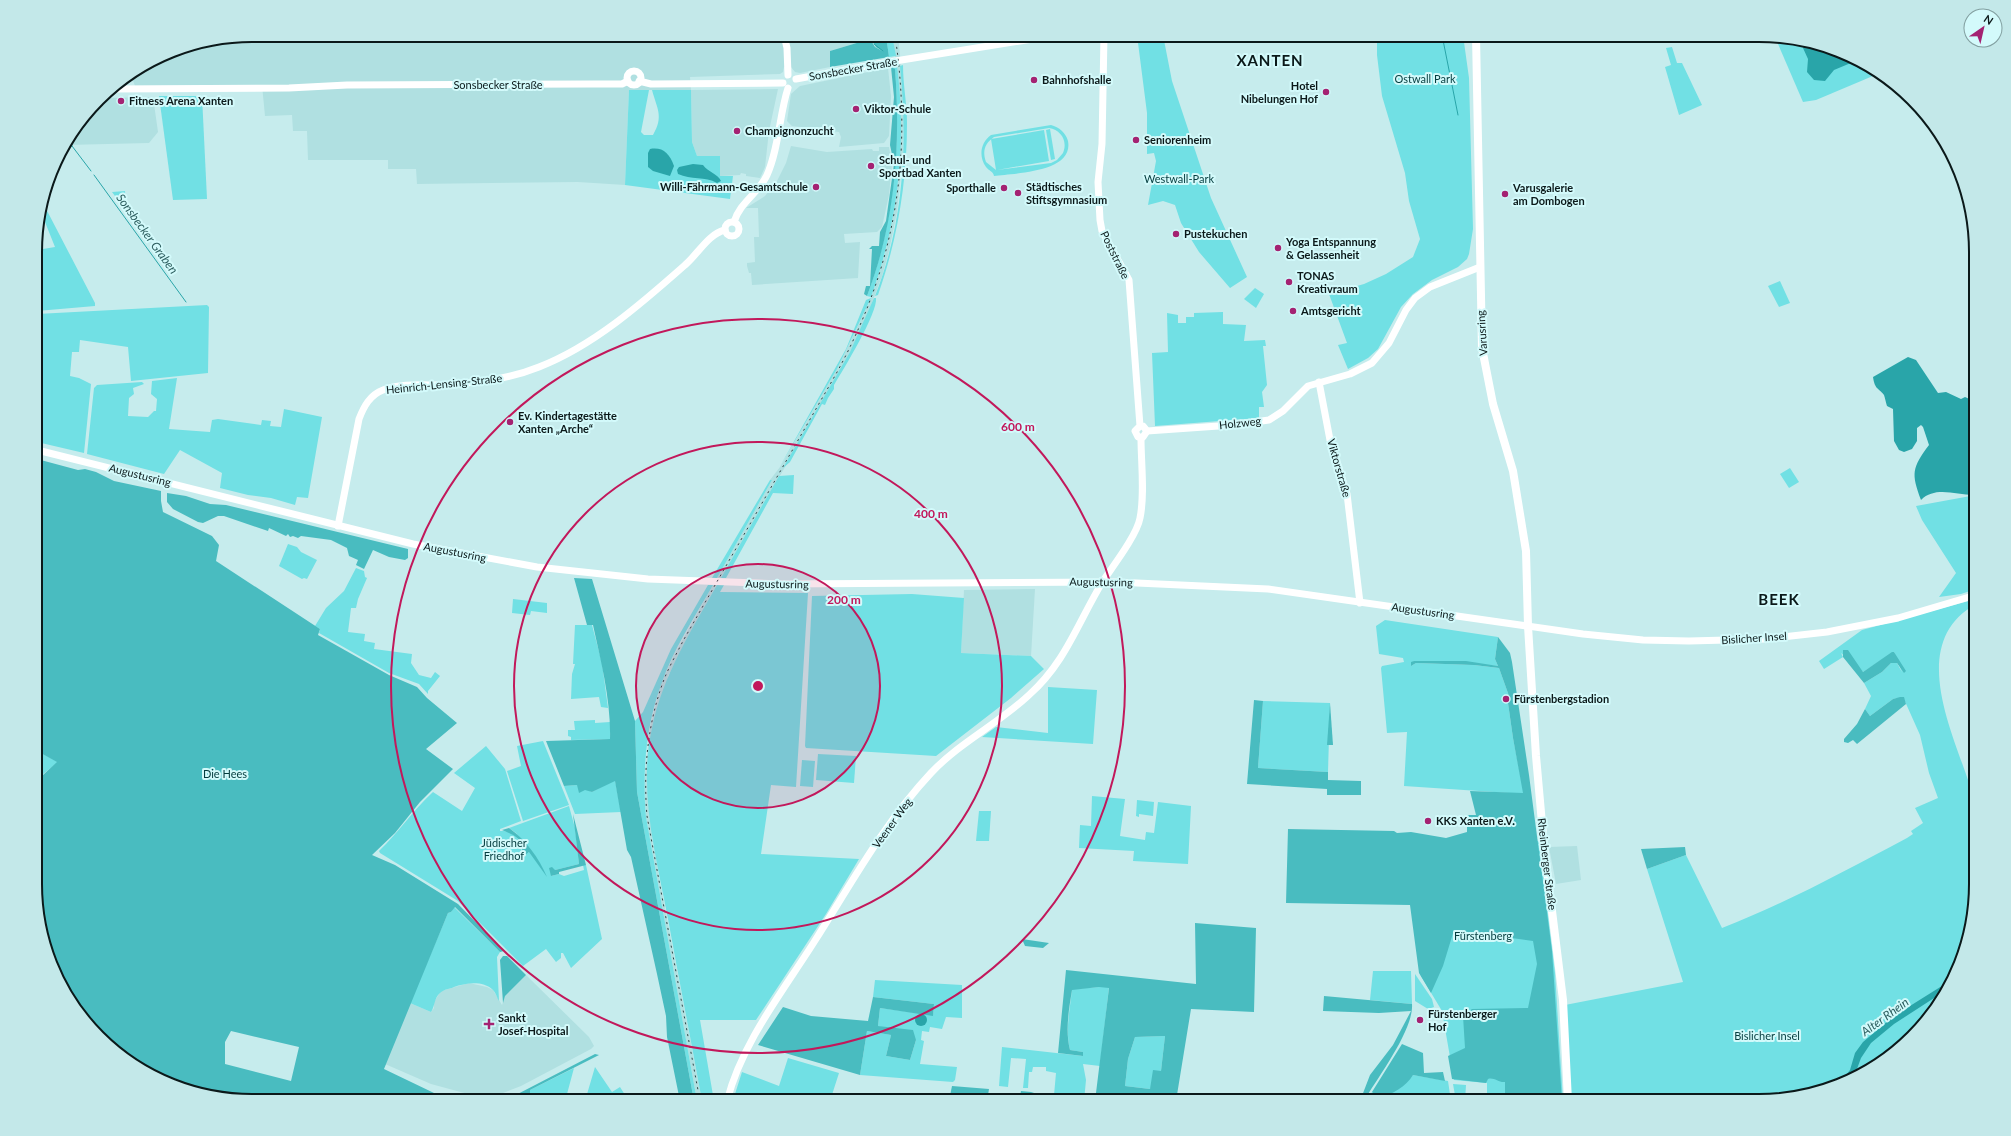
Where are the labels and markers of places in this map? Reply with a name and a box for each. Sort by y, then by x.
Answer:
place label: Bahnhofshalle [1042,73,1112,86]
marker: Bahnhofshalle [1029,75,1039,85]
place label: Hotel Nibelungen Hof [1241,79,1318,105]
marker: Hotel Nibelungen Hof [1321,87,1331,97]
place label: Fitness Arena Xanten [129,94,233,107]
marker: Fitness Arena Xanten [116,96,126,106]
place label: Viktor-Schule [863,102,931,115]
marker: Viktor-Schule [851,104,861,114]
place label: Champignonzucht [745,124,835,137]
marker: Champignonzucht [732,126,742,136]
place label: Seniorenheim [1144,133,1211,146]
marker: Seniorenheim [1131,135,1141,145]
place label: Schul- und Sportbad Xanten [879,153,962,179]
marker: Schul- und Sportbad Xanten [866,161,876,171]
place label: Willi-Fährmann-Gesamtschule [660,180,808,193]
place label: Städtisches Stiftsgymnasium [1026,180,1107,206]
place label: Sporthalle [946,181,996,194]
place label: Varusgalerie am Dombogen [1512,181,1585,207]
marker: Willi-Fährmann-Gesamtschule [811,182,821,192]
marker: Sporthalle [999,183,1009,193]
marker: Städtisches Stiftsgymnasium [1013,188,1023,198]
marker: Varusgalerie am Dombogen [1500,189,1510,199]
place label: Pustekuchen [1184,227,1247,240]
marker: Pustekuchen [1171,229,1181,239]
place label: Yoga Entspannung & Gelassenheit [1285,235,1376,261]
marker: Yoga Entspannung & Gelassenheit [1273,243,1283,253]
place label: TONAS Kreativraum [1297,269,1358,295]
marker: TONAS Kreativraum [1284,277,1294,287]
place label: Amtsgericht [1300,304,1362,317]
marker: Amtsgericht [1288,306,1298,316]
place label: Ev. Kindertagestätte Xanten „Arche“ [518,409,617,435]
marker: Ev. Kindertagestätte Xanten „Arche“ [505,417,515,427]
centre of rings [751,679,765,693]
place label: Fürstenbergstadion [1514,692,1609,705]
marker: Fürstenbergstadion [1501,694,1511,704]
place label: KKS Xanten e.V. [1436,814,1515,827]
marker: KKS Xanten e.V. [1423,816,1433,826]
place label: Fürstenberger Hof [1428,1007,1498,1033]
place label: Sankt Josef-Hospital [498,1011,569,1037]
marker: Fürstenberger Hof [1415,1015,1425,1025]
marker: Sankt Josef-Hospital [483,1018,495,1030]

